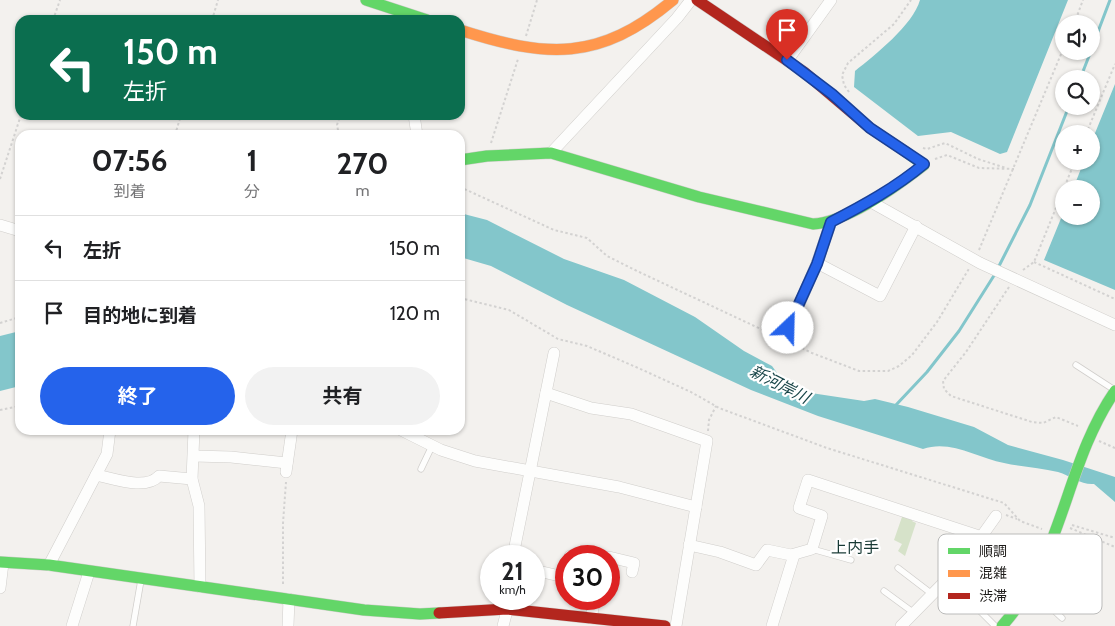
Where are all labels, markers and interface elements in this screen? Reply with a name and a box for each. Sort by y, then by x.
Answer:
pin [766,9,808,60]
map controls [1055,15,1100,225]
button: sound [1055,15,1100,60]
icon: arrive [773,16,801,44]
text: 150 m [123,30,218,73]
icon: left [40,35,105,100]
button: search [1055,70,1100,115]
text: 左折 [123,78,167,105]
button: + [1055,125,1100,170]
text: 07:56 [91,142,168,179]
text: 1 [246,142,258,179]
text: 270 [336,145,389,182]
button: − [1055,180,1100,225]
text: m [355,181,370,200]
text: 到着 [113,182,146,201]
text: 分 [244,182,260,201]
icon: left [40,234,68,262]
text: 150 m [389,237,440,260]
text: 左折 [83,239,121,262]
icon: arrive [40,299,68,327]
position arrow [761,301,813,353]
text: 120 m [390,302,440,325]
text: 目的地に到着 [83,304,197,327]
water label: 新河岸川 [747,361,814,408]
button: 終了 [40,367,235,425]
button: 共有 [245,367,440,425]
legend [938,534,1102,614]
district label: 上内手 [831,538,879,557]
text: 順調 [979,542,1007,560]
speed limit sign: 30 [555,545,620,610]
text: 21 [501,556,524,586]
text: 混雑 [979,564,1007,582]
text: km/h [499,582,526,597]
text: 渋滞 [979,587,1007,605]

